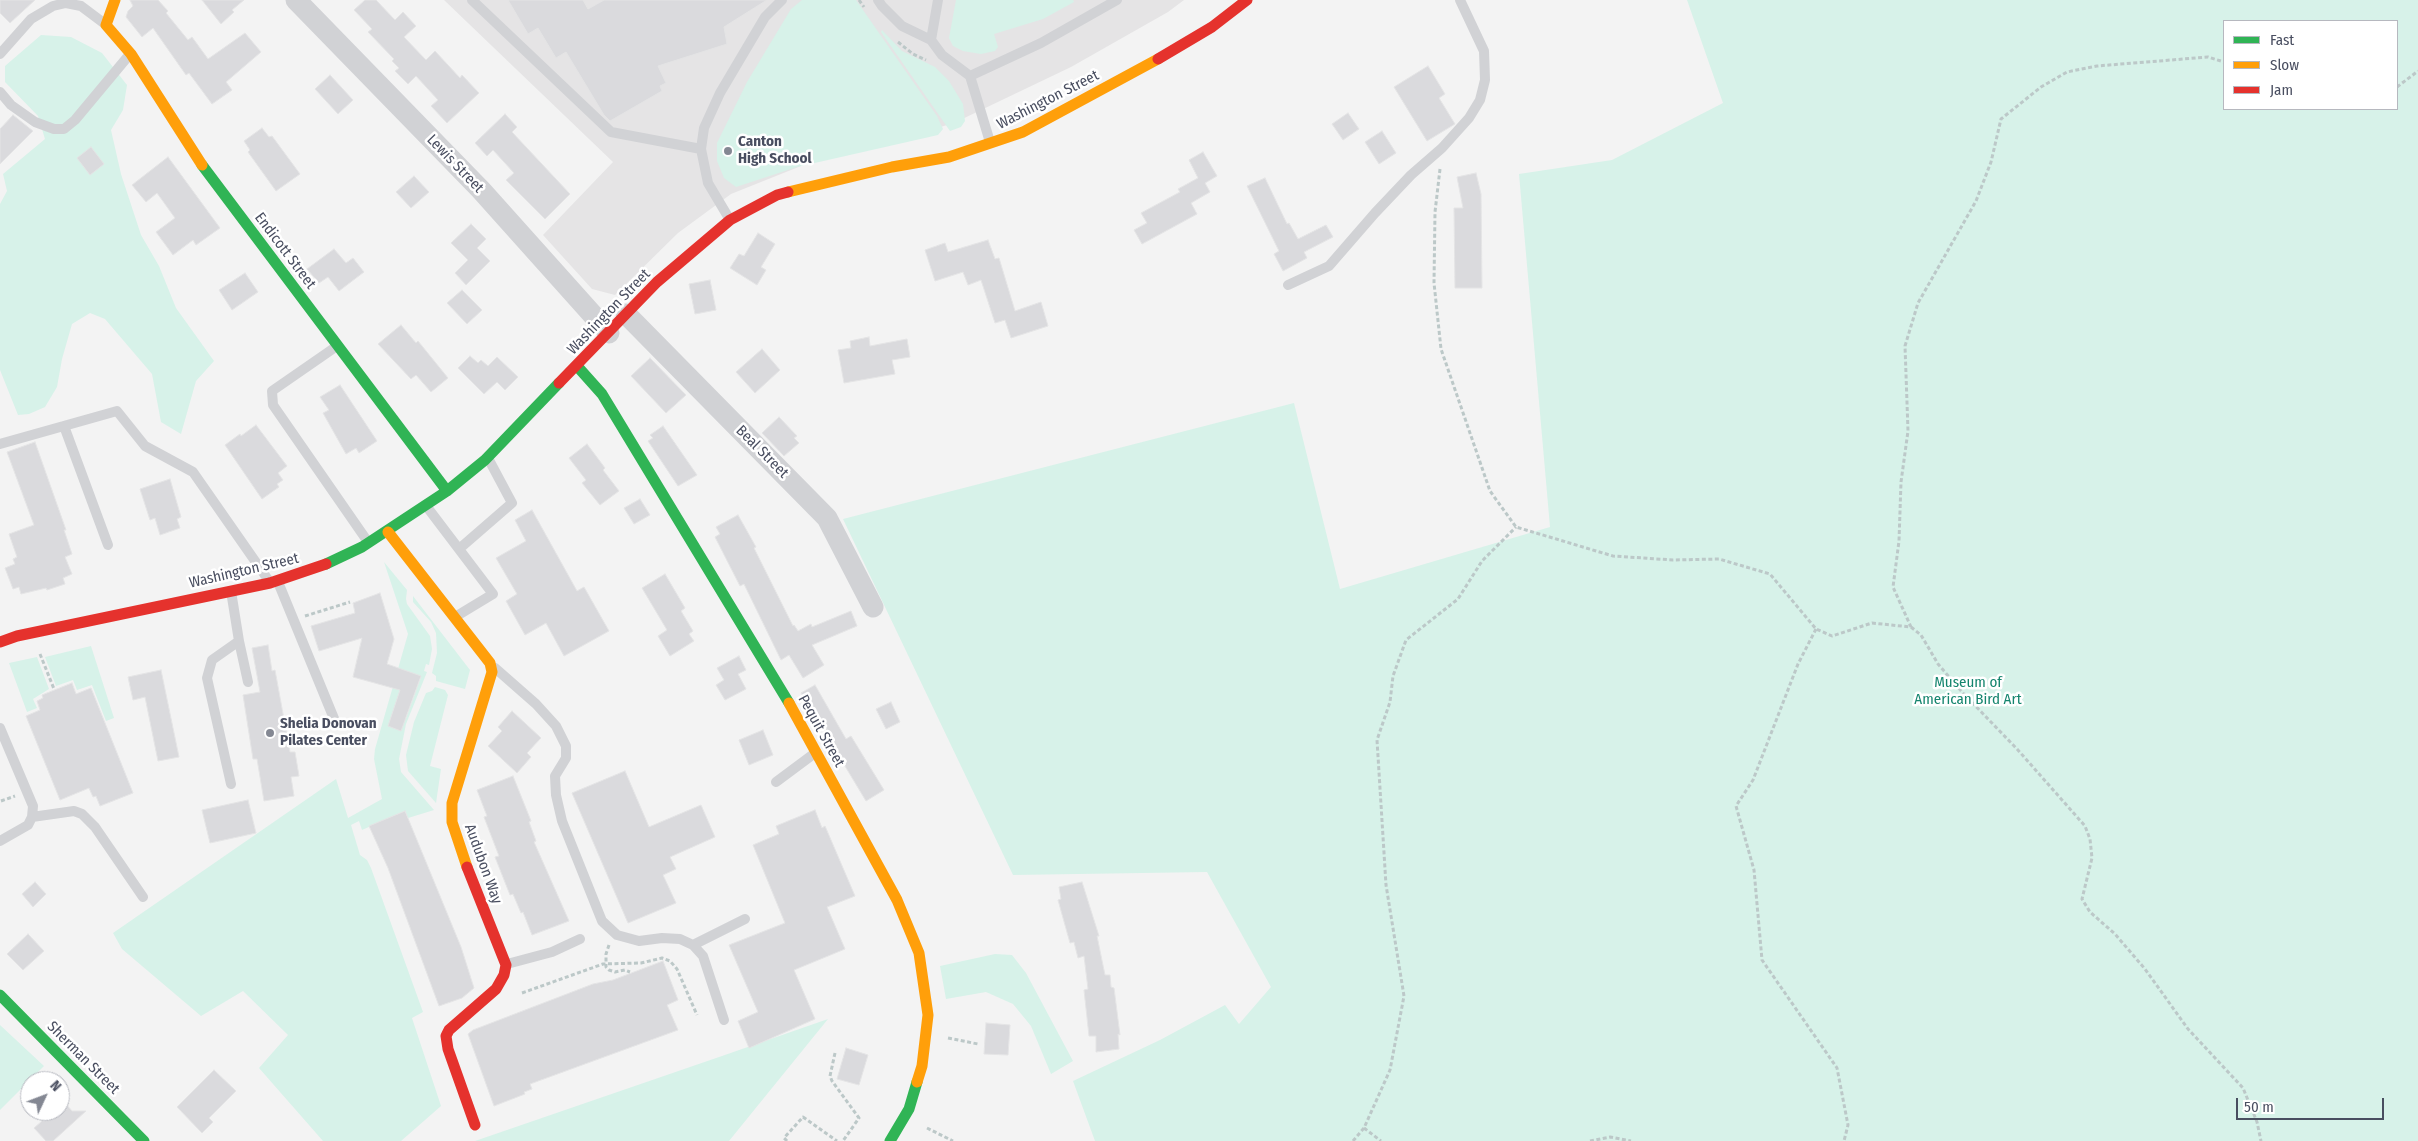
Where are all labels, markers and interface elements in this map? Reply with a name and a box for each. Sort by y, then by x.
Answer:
legend [2223,20,2398,110]
text: Fast [2270,31,2294,49]
text: Slow [2270,56,2299,74]
street label: Washington Street [994,67,1102,133]
text: Jam [2270,81,2293,99]
street label: Lewis Street [423,131,487,197]
place label: Canton High School [738,133,812,168]
marker: Canton High School [722,145,734,157]
street label: Endicott Street [250,209,320,293]
street label: Washington Street [564,265,654,359]
street label: Beal Street [732,422,792,482]
street label: Washington Street [187,550,301,592]
park label: Museum of American Bird Art [1914,674,2022,709]
street label: Pequit Street [794,692,848,770]
place label: Shelia Donovan Pilates Center [280,715,377,750]
marker: Shelia Donovan Pilates Center [264,727,276,739]
street label: Audubon Way [460,822,506,906]
street label: Sherman Street [43,1018,123,1098]
north arrow [20,1071,70,1121]
text: N [47,1077,65,1095]
scale bar [2238,1088,2386,1120]
text: 50 m [2244,1098,2274,1116]

